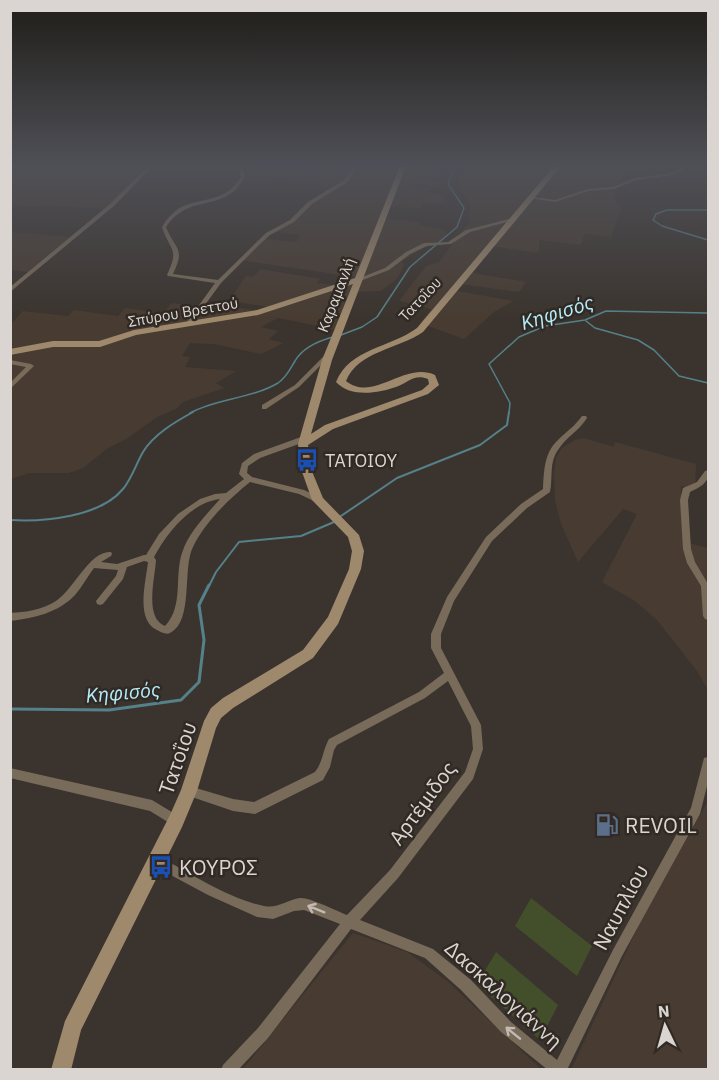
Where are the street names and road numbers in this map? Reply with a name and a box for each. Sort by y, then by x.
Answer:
street label: Καραμανλή [313,255,359,335]
street label: Τατοΐου [395,273,445,325]
street label: Σπύρου Βρεττού [126,293,240,331]
street label: Τατοΐου [151,718,203,798]
street label: Αρτέμιδος [382,755,462,851]
street label: Ναυπλίου [586,859,654,955]
street label: Δασκαλογιάννη [439,934,569,1054]

